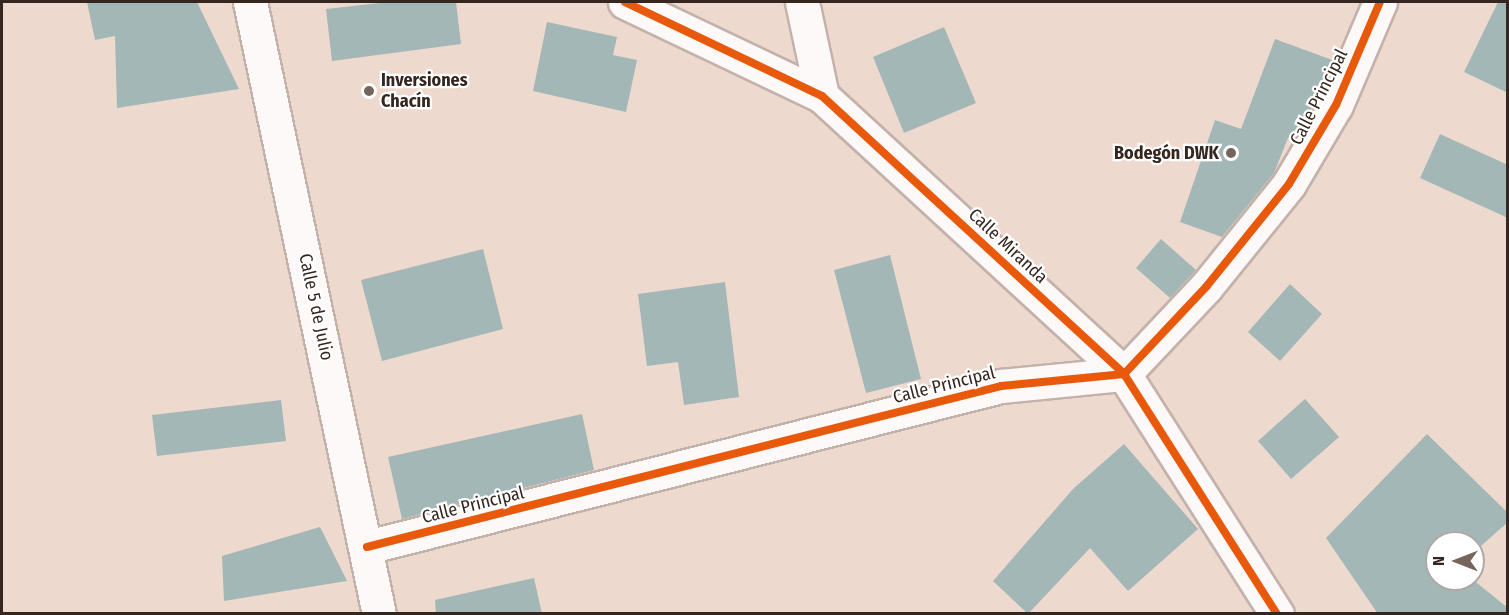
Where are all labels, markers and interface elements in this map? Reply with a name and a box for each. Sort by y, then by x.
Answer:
street label: Calle Principal [1286,46,1352,148]
place label: Inversiones Chacín [381,70,468,112]
marker: Inversiones Chacín [362,84,376,98]
place label: Bodegón DWK [1114,142,1219,164]
marker: Bodegón DWK [1224,146,1238,160]
street label: Calle Miranda [964,204,1052,288]
street label: Calle 5 de Julio [294,252,338,362]
street label: Calle Principal [891,362,997,408]
street label: Calle Principal [420,482,526,528]
north arrow [1425,531,1485,591]
text: N [1429,556,1448,566]

